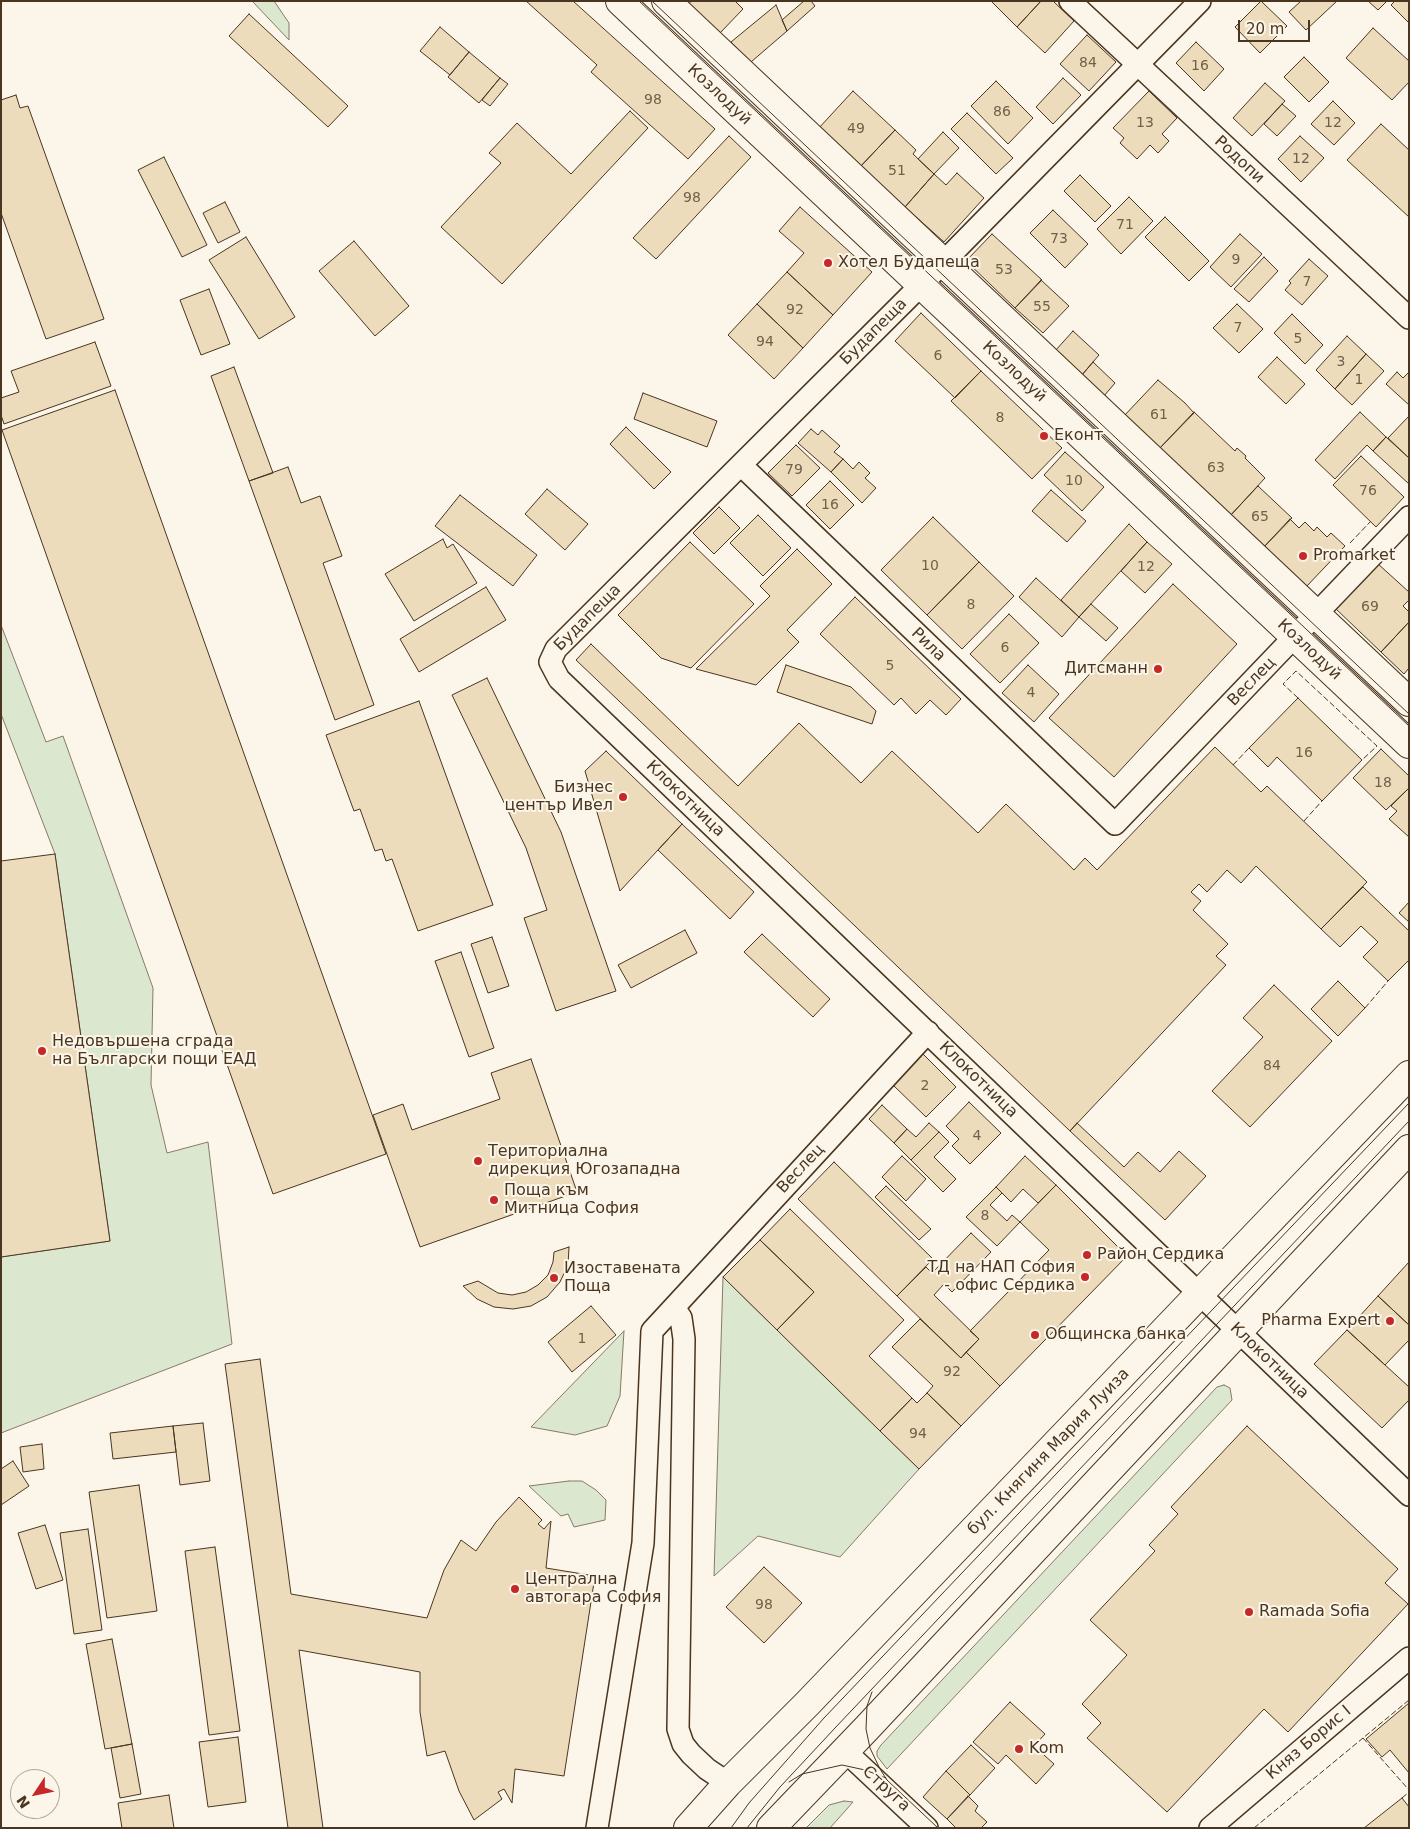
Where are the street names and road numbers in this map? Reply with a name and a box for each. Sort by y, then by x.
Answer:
street label: Козлодуй [683,60,755,130]
street label: Родопи [1210,132,1268,188]
street label: Будапеща [837,295,911,369]
street label: Козлодуй [978,337,1050,407]
street label: Будапеща [551,581,625,655]
street label: Козлодуй [1273,615,1345,685]
street label: Рила [907,624,949,666]
street label: Веслец [1224,654,1280,710]
street label: Клокотница [642,757,728,841]
street label: Клокотница [935,1038,1021,1122]
street label: Веслец [773,1140,829,1198]
street label: Клокотница [1226,1319,1312,1403]
street label: бул. Княгиня Мария Луиза [964,1365,1134,1539]
street label: Княз Борис I [1263,1702,1355,1784]
street label: Струга [858,1762,914,1816]

